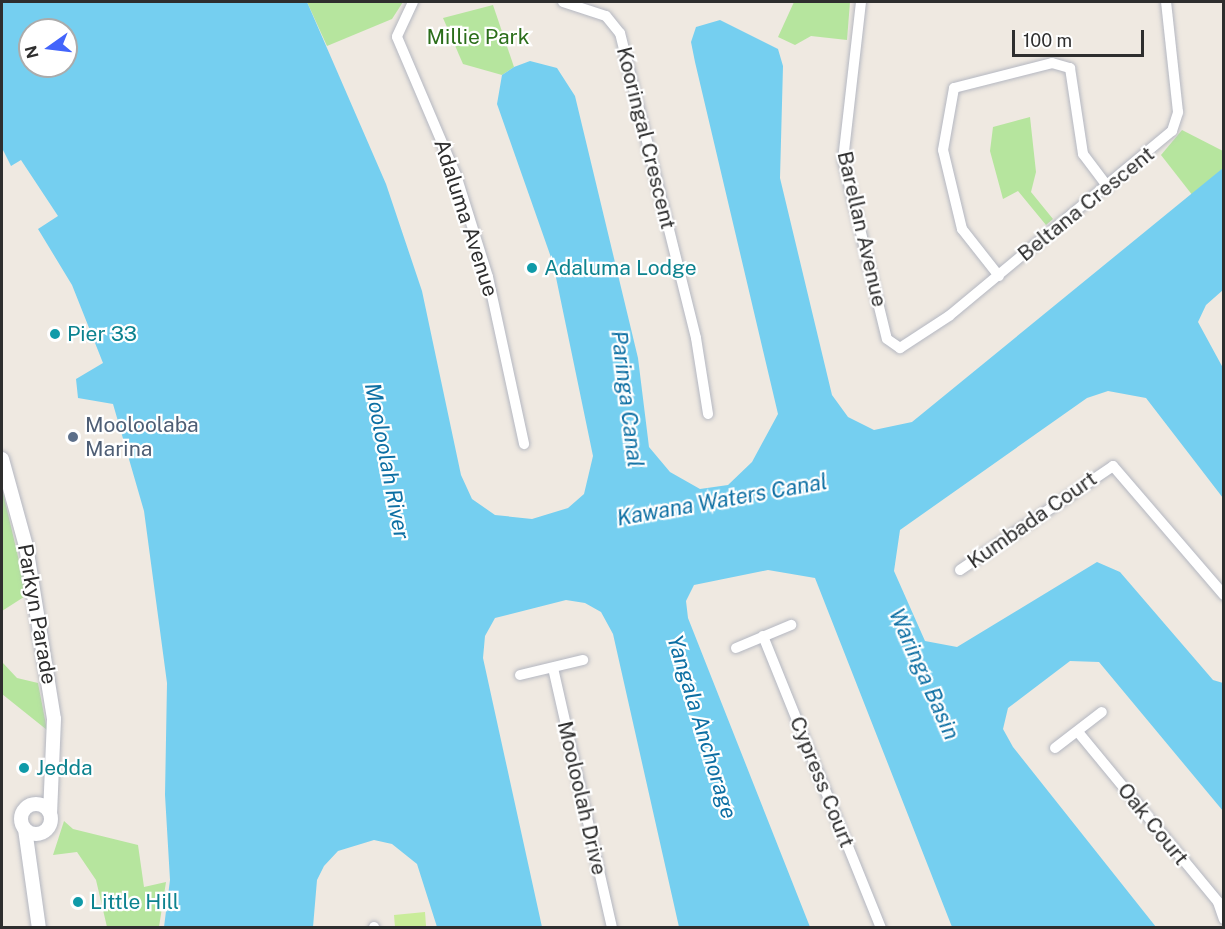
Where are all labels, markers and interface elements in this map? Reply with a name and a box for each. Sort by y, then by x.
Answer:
north arrow [18,18,78,78]
scale bar [1015,18,1147,56]
park label: Millie Park [426,24,530,50]
text: 100 m [1023,30,1072,51]
text: N [21,44,43,60]
street label: Kooringal Crescent [611,44,681,232]
street label: Adaluma Avenue [429,136,503,300]
street label: Beltana Crescent [1013,141,1159,267]
street label: Barellan Avenue [832,149,892,309]
place label: Adaluma Lodge [544,255,697,281]
marker: Adaluma Lodge [525,261,539,275]
place label: Pier 33 [67,321,137,347]
marker: Pier 33 [48,327,62,341]
water label: Paringa Canal [606,329,648,469]
water label: Mooloolah River [359,381,415,541]
place label: Mooloolaba Marina [85,412,199,462]
marker: Mooloolaba Marina [66,430,80,444]
street label: Kumbada Court [962,466,1102,574]
water label: Kawana Waters Canal [614,468,830,532]
street label: Parkyn Parade [12,542,62,686]
water label: Waringa Basin [883,604,965,744]
water label: Yangala Anchorage [662,632,742,822]
street label: Cypress Court [784,713,860,851]
street label: Mooloolah Drive [552,719,612,877]
place label: Jedda [36,755,93,781]
marker: Jedda [17,761,31,775]
street label: Oak Court [1112,778,1194,870]
place label: Little Hill [90,889,179,915]
marker: Little Hill [71,895,85,909]

